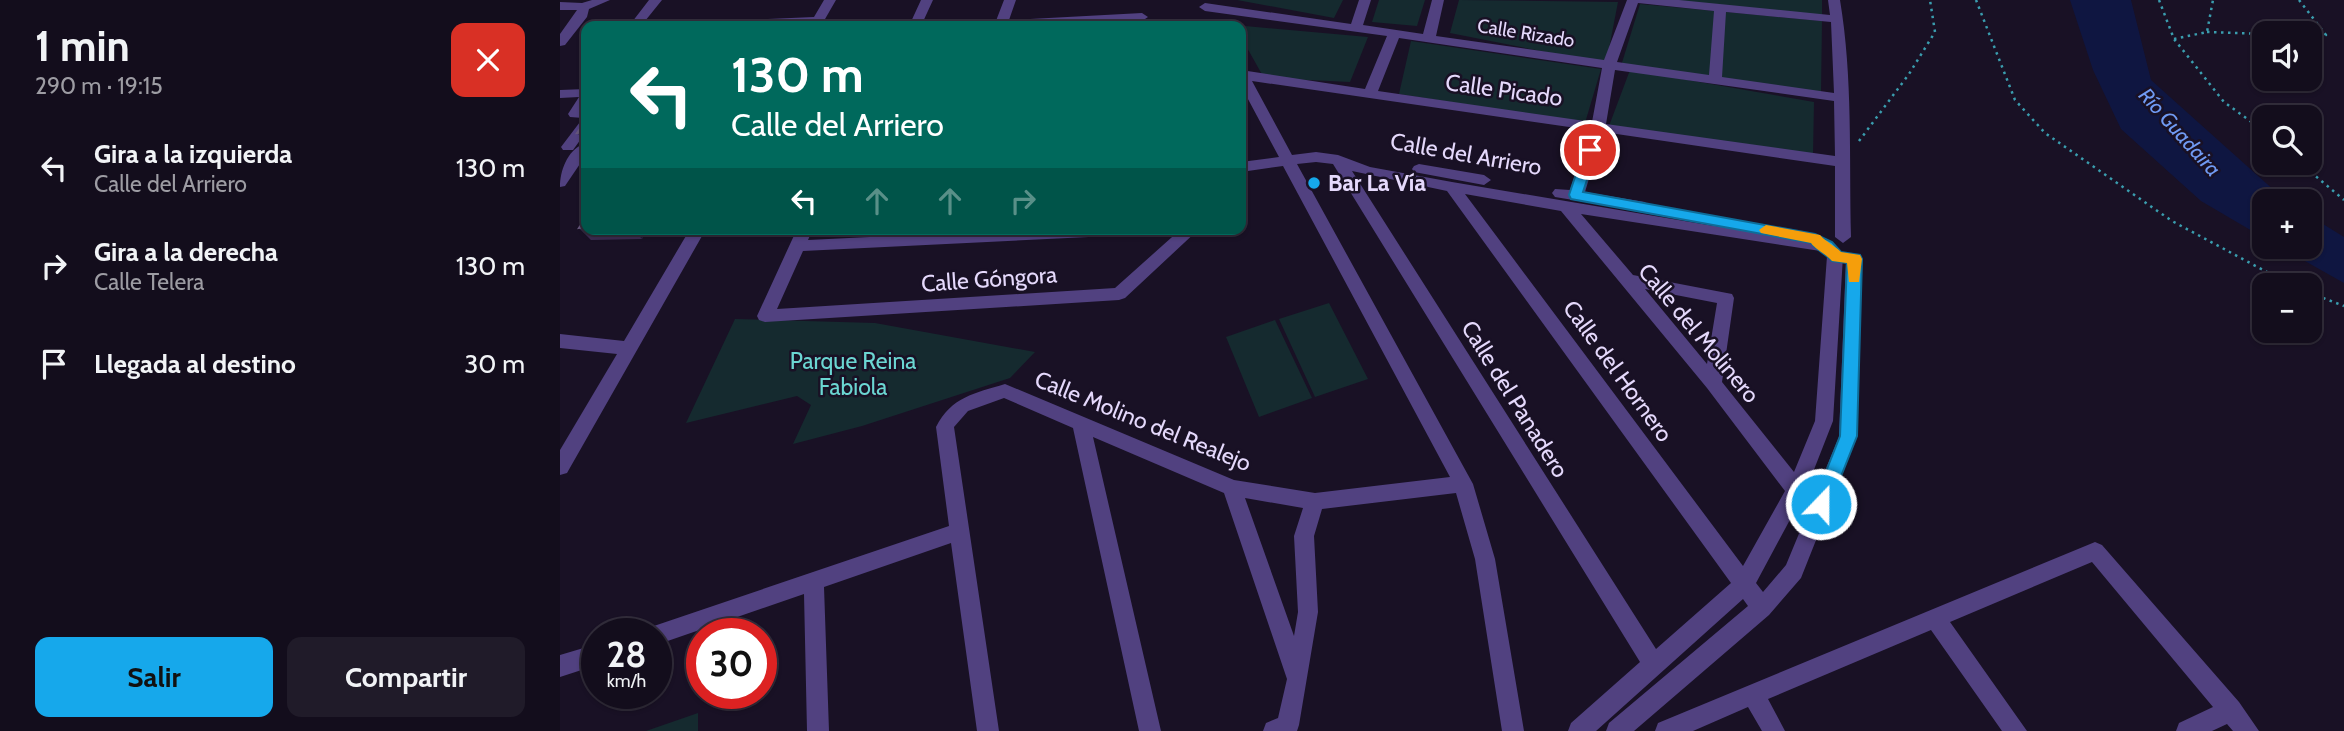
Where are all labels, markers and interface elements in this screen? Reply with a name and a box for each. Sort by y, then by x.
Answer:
street label: Calle Rizado [1476,14,1576,52]
text: 1 min [35,20,130,72]
map controls [2252,21,2322,343]
button: sound [2252,21,2322,91]
button: close [451,23,525,97]
text: 130 m [731,45,864,104]
icon: left [616,49,707,140]
street label: Calle Picado [1444,68,1564,112]
text: 290 m · 19:15 [35,72,163,100]
water label: Río Guadaira [2134,83,2226,181]
text: Calle del Arriero [731,105,944,144]
button: search [2252,105,2322,175]
pin [1560,120,1620,180]
street label: Calle del Arriero [1388,127,1544,181]
icon: arrive [1571,131,1609,169]
text: Gira a la izquierda [94,138,292,170]
icon: left [35,149,73,187]
text: 130 m [456,152,525,184]
place label: Bar La Vía [1328,169,1426,197]
text: Calle del Arriero [94,170,247,198]
marker: Bar La Vía [1306,175,1322,191]
icon: left [785,182,823,220]
icon: ahead [858,182,896,220]
icon: ahead [931,182,969,220]
icon: right [1004,182,1042,220]
button: + [2252,189,2322,259]
text: Gira a la derecha [94,236,278,268]
icon: right [35,247,73,285]
text: 130 m [456,250,525,282]
street label: Calle del Molinero [1632,257,1766,409]
street label: Calle Góngora [920,260,1058,298]
text: Calle Telera [94,268,204,296]
button: − [2252,273,2322,343]
street label: Calle del Hornero [1557,295,1679,447]
street label: Calle del Panadero [1455,315,1575,483]
icon: arrive [35,345,73,383]
park label: Parque Reina Fabiola [790,347,916,401]
text: Llegada al destino [94,348,296,380]
text: 30 m [464,348,525,380]
street label: Calle Molino del Realejo [1031,365,1255,477]
position arrow [1784,467,1858,541]
speed limit sign: 30 [686,618,777,709]
text: 28 [607,633,646,676]
button: Salir [35,637,273,717]
button: Compartir [287,637,525,717]
text: km/h [607,670,646,692]

